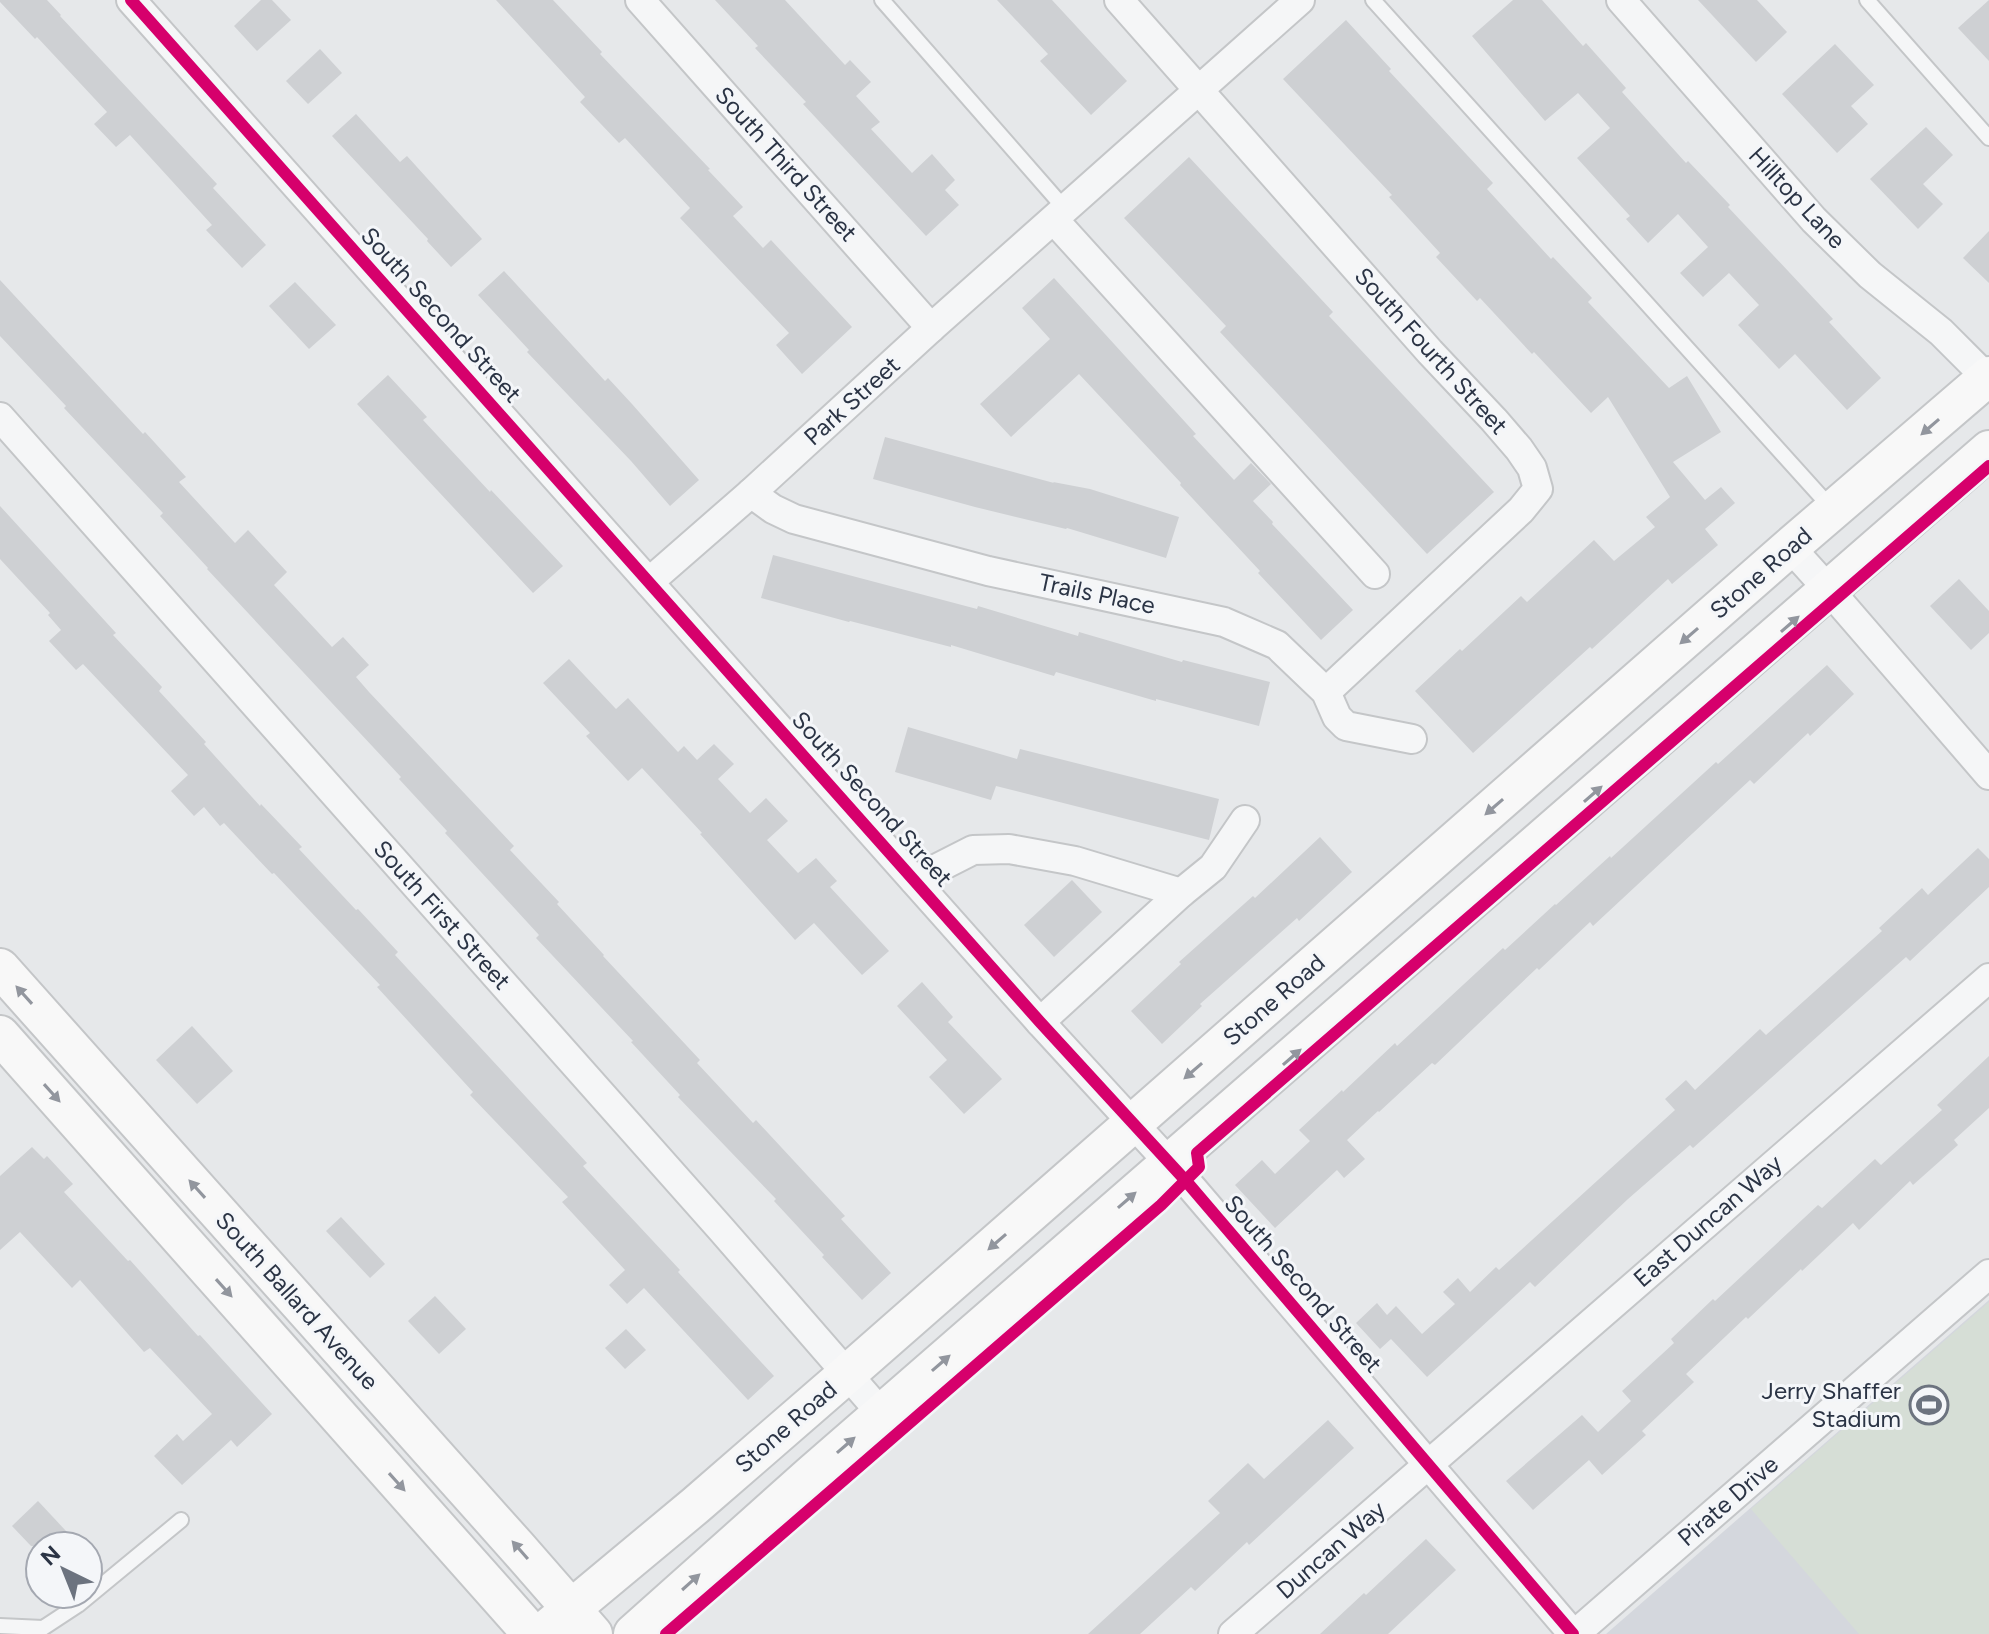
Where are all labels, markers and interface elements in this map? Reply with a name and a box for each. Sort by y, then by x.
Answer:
street label: South Third Street [709,80,863,247]
street label: Hilltop Lane [1743,141,1852,255]
street label: South Second Street [355,221,528,408]
street label: South Fourth Street [1349,261,1514,440]
street label: Park Street [798,350,906,451]
one-way arrow [1920,418,1940,435]
street label: Stone Road [1704,521,1817,625]
street label: Trails Place [1036,567,1158,620]
one-way arrow [1779,616,1799,633]
one-way arrow [1679,627,1699,644]
street label: South Second Street [786,705,959,892]
one-way arrow [1584,786,1603,804]
one-way arrow [1484,798,1503,816]
street label: South First Street [368,834,517,995]
street label: Stone Road [1217,948,1330,1052]
one-way arrow [16,986,33,1006]
one-way arrow [1281,1049,1301,1066]
one-way arrow [1184,1062,1203,1080]
one-way arrow [42,1084,60,1103]
street label: East Duncan Way [1628,1148,1788,1293]
one-way arrow [189,1180,207,1199]
street label: South Second Street [1218,1189,1388,1378]
one-way arrow [1118,1192,1137,1210]
street label: South Ballard Avenue [210,1206,385,1396]
one-way arrow [987,1232,1006,1250]
one-way arrow [215,1278,233,1297]
one-way arrow [931,1354,950,1372]
street label: Stone Road [729,1375,842,1479]
place label: Jerry Shaffer Stadium [1762,1376,1901,1433]
sports icon: Jerry Shaffer Stadium [1908,1384,1950,1426]
one-way arrow [837,1436,856,1454]
street label: Pirate Drive [1672,1449,1784,1552]
one-way arrow [388,1472,405,1492]
street label: Duncan Way [1270,1494,1391,1605]
north arrow [24,1530,104,1610]
text: N [35,1540,66,1571]
one-way arrow [512,1540,529,1560]
one-way arrow [682,1573,701,1591]

